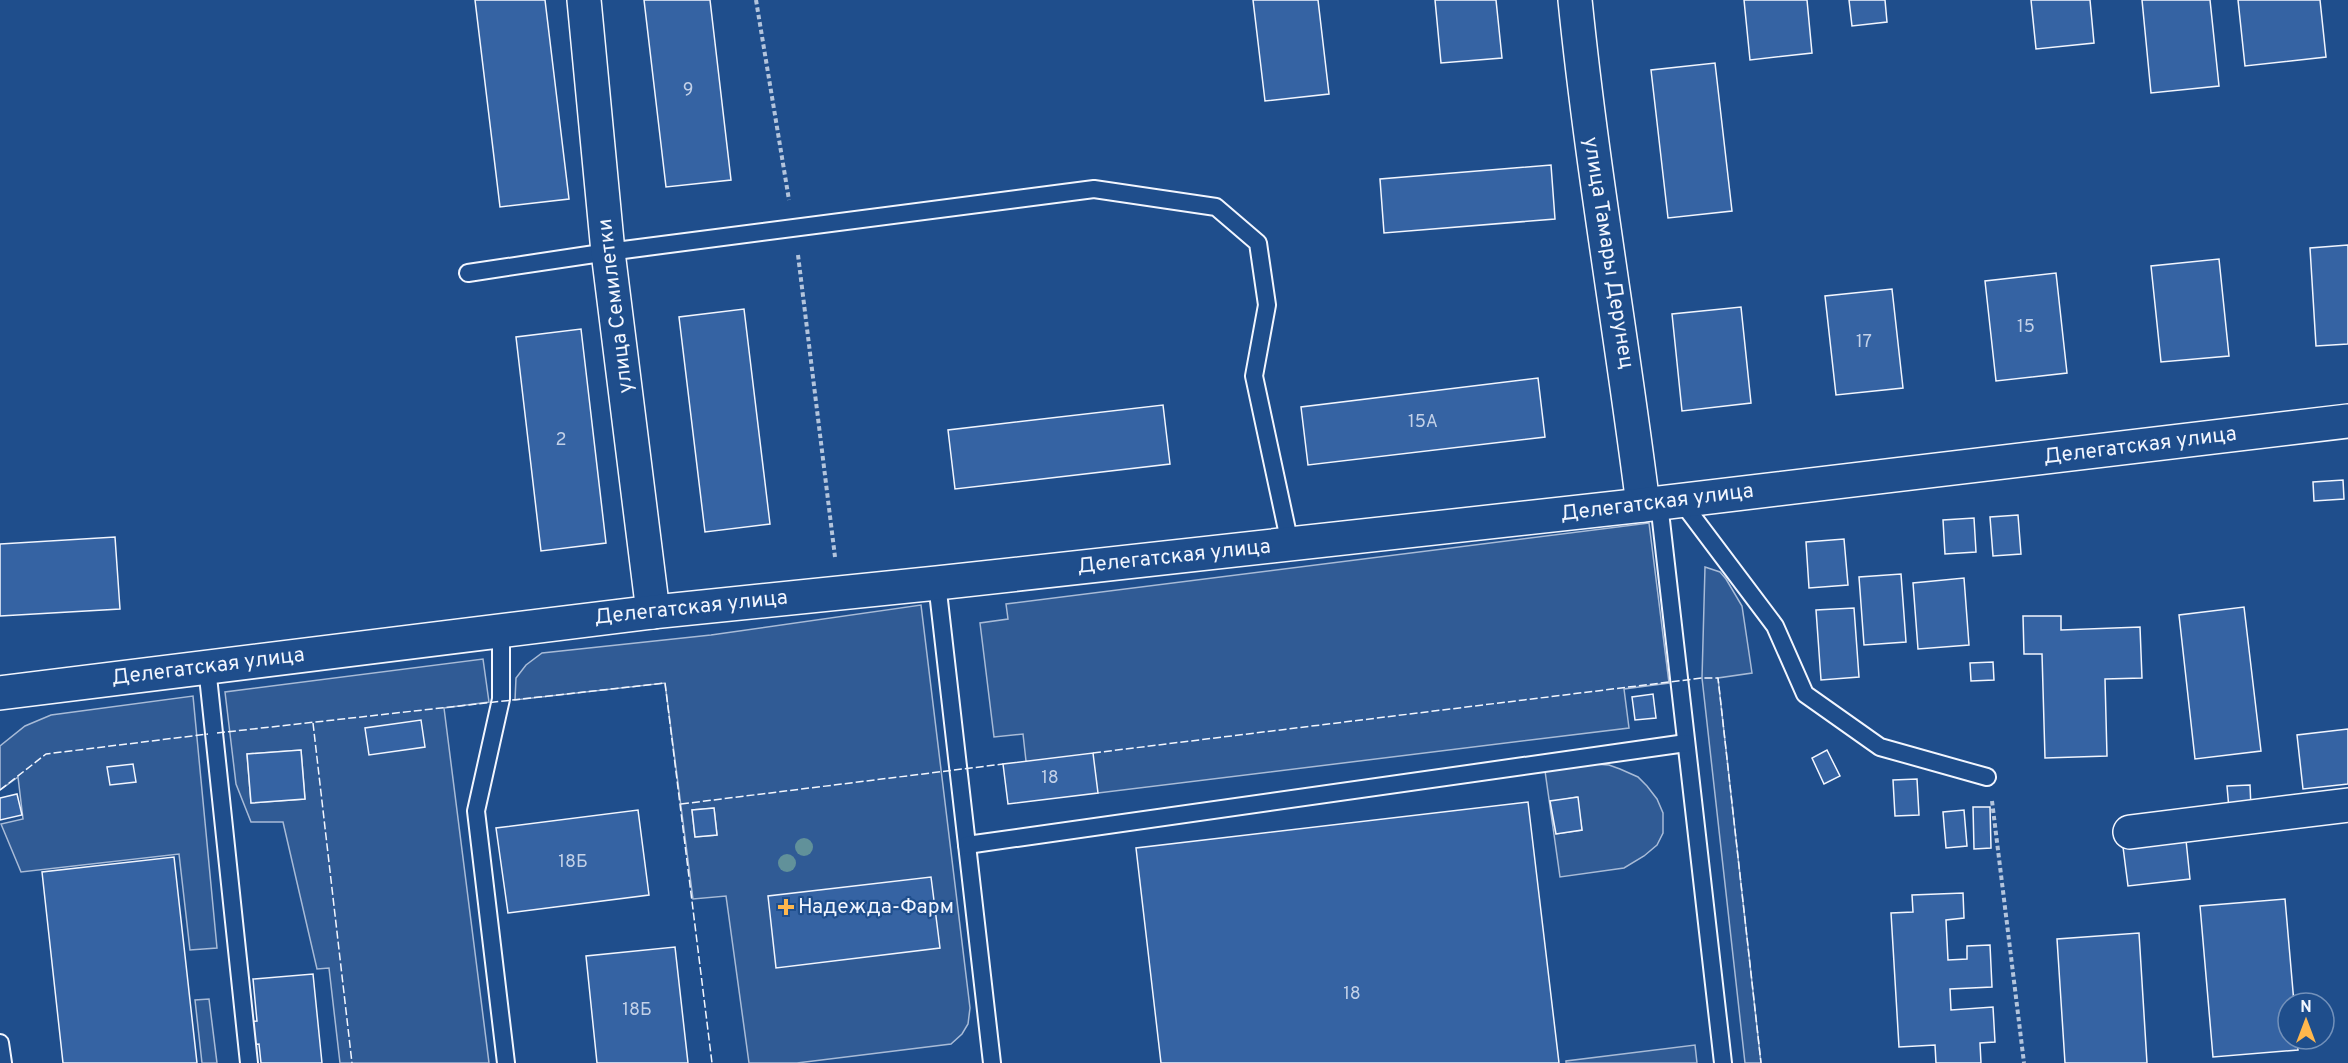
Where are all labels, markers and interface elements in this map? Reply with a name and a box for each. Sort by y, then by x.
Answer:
house number: 9 [683,79,693,102]
street label: улица Тамары Дерунец [1576,135,1640,371]
street label: улица Семилетки [592,217,640,395]
house number: 15 [2017,316,2035,339]
house number: 17 [1856,331,1872,354]
house number: 15А [1408,411,1438,434]
street label: Делегатская улица [2042,421,2238,471]
house number: 2 [555,429,567,452]
street label: Делегатская улица [1559,478,1755,528]
street label: Делегатская улица [1076,533,1272,581]
street label: Делегатская улица [593,584,789,632]
street label: Делегатская улица [110,642,306,692]
house number: 18 [1041,767,1059,790]
house number: 18Б [558,851,588,874]
place label: Надежда-Фарм [798,894,954,921]
marker: Надежда-Фарм [779,900,793,914]
house number: 18 [1343,983,1361,1006]
north arrow [2276,991,2336,1051]
text: N [2300,998,2312,1018]
house number: 18Б [622,999,652,1022]

